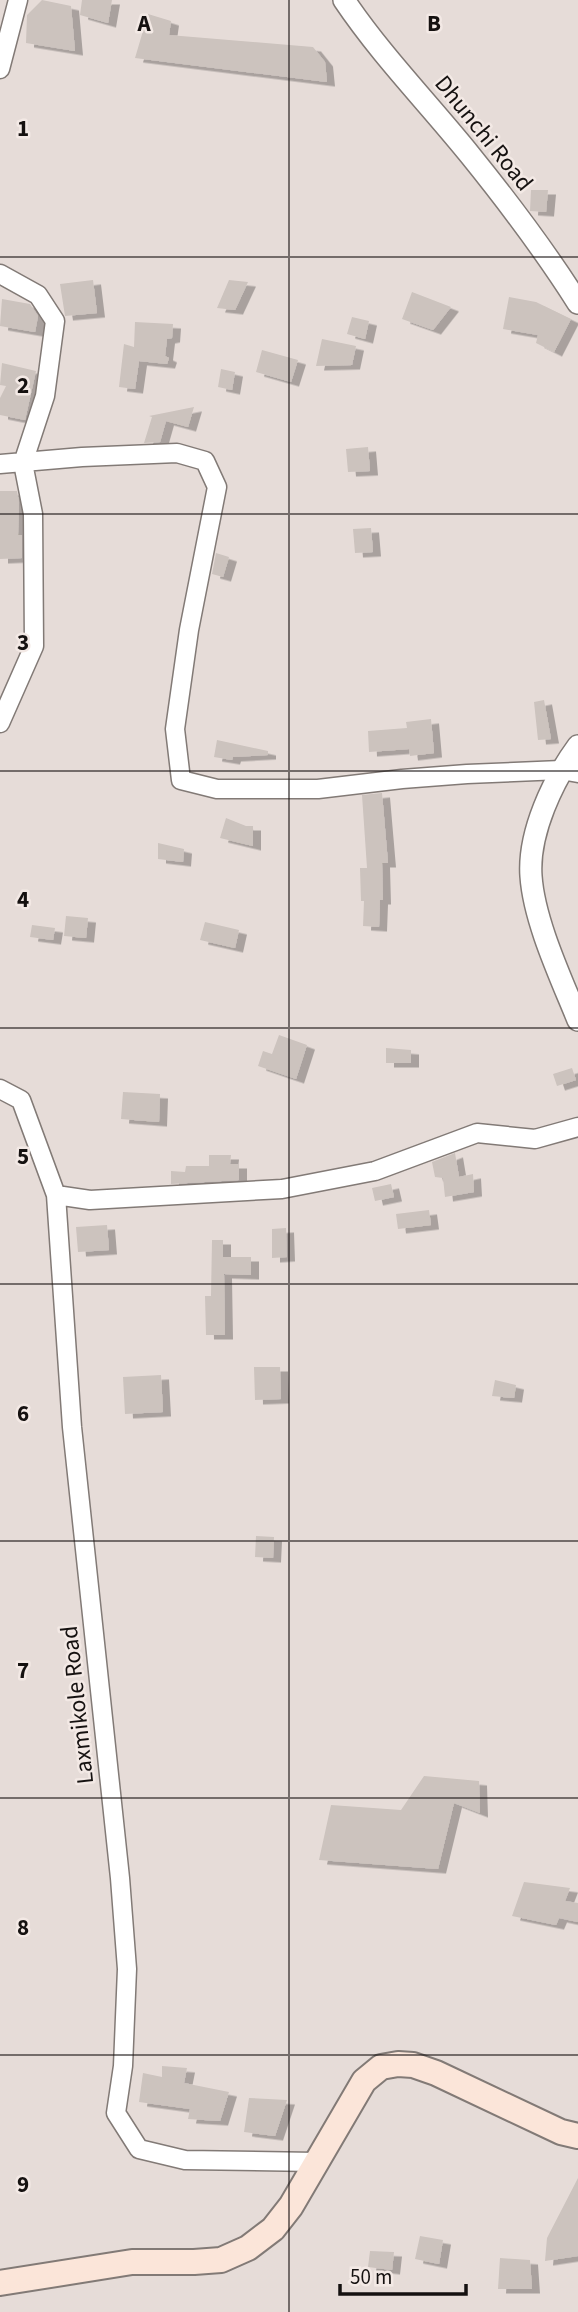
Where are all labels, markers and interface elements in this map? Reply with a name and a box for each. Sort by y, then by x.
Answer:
text: A [136,7,151,40]
text: B [427,7,441,40]
street label: Dhunchi Road [426,68,541,199]
text: 1 [17,112,29,145]
text: 2 [17,369,29,402]
text: 3 [17,626,29,659]
text: 4 [17,883,29,916]
text: 5 [17,1140,29,1173]
text: 6 [17,1397,29,1430]
street label: Laxmikole Road [52,1624,103,1786]
text: 7 [17,1654,29,1687]
text: 8 [17,1911,29,1944]
text: 9 [17,2168,29,2201]
scale bar [340,2252,466,2296]
text: 50 m [350,2262,392,2292]

